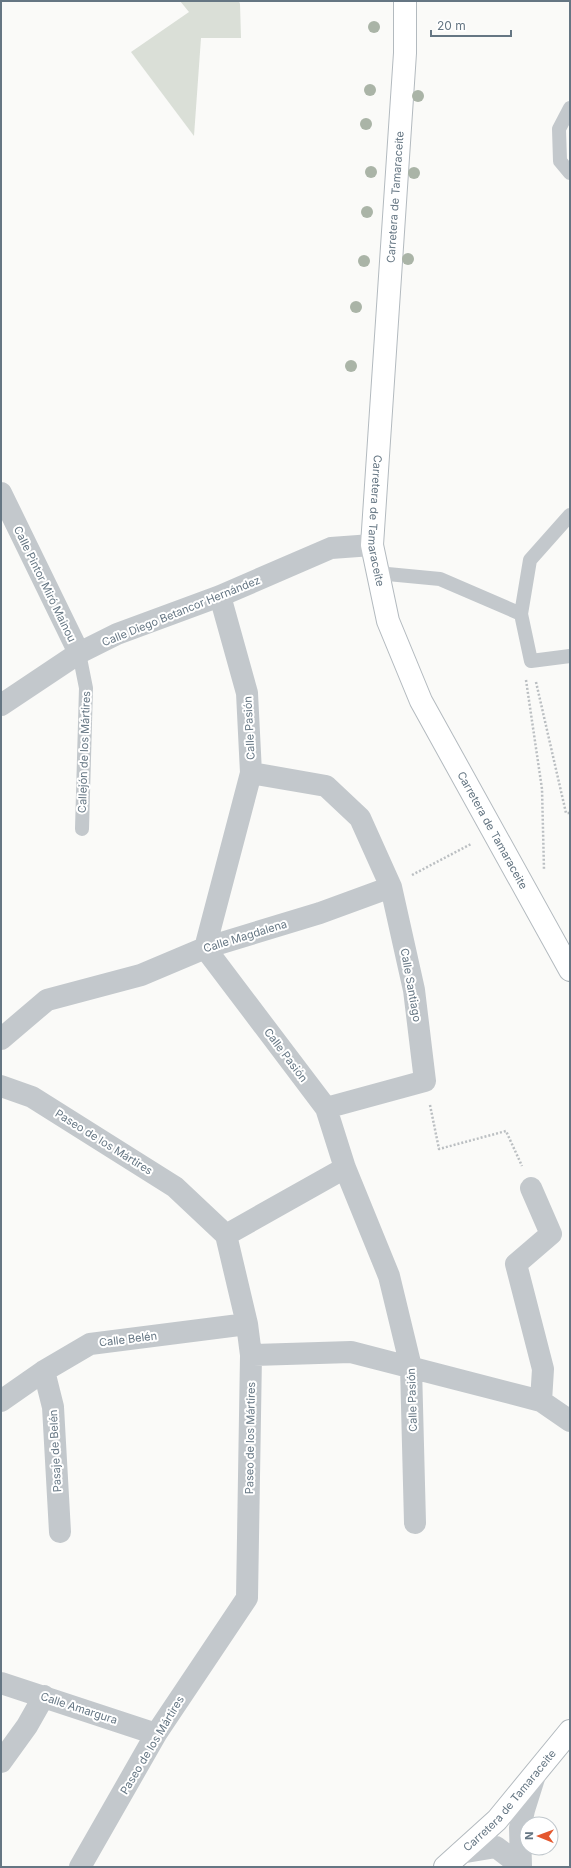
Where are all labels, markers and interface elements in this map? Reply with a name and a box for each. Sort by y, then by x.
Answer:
scale bar [431,12,511,38]
text: 20 m [437,18,466,33]
street label: Carretera de Tamaraceite [383,131,407,263]
street label: Carretera de Tamaraceite [365,454,388,588]
street label: Calle Pintor Miró Mainou [11,524,79,644]
street label: Calle Diego Betancor Hernández [100,573,262,649]
street label: Callejón de los Mártires [75,691,93,813]
street label: Calle Pasión [240,696,258,760]
street label: Carretera de Tamaraceite [454,769,531,892]
street label: Calle Magdalena [202,917,288,955]
street label: Calle Santiago [398,947,424,1023]
street label: Calle Pasión [261,1025,311,1085]
street label: Paseo de los Mártires [53,1106,156,1178]
street label: Calle Belén [98,1329,158,1349]
street label: Calle Pasión [404,1368,420,1432]
street label: Paseo de los Mártires [242,1382,258,1494]
street label: Pasaje de Belén [46,1409,64,1493]
street label: Calle Amargura [39,1689,119,1727]
street label: Paseo de los Mártires [117,1693,187,1797]
street label: Carretera de Tamaraceite [460,1747,559,1854]
north arrow [519,1816,559,1856]
text: N [522,1832,536,1840]

